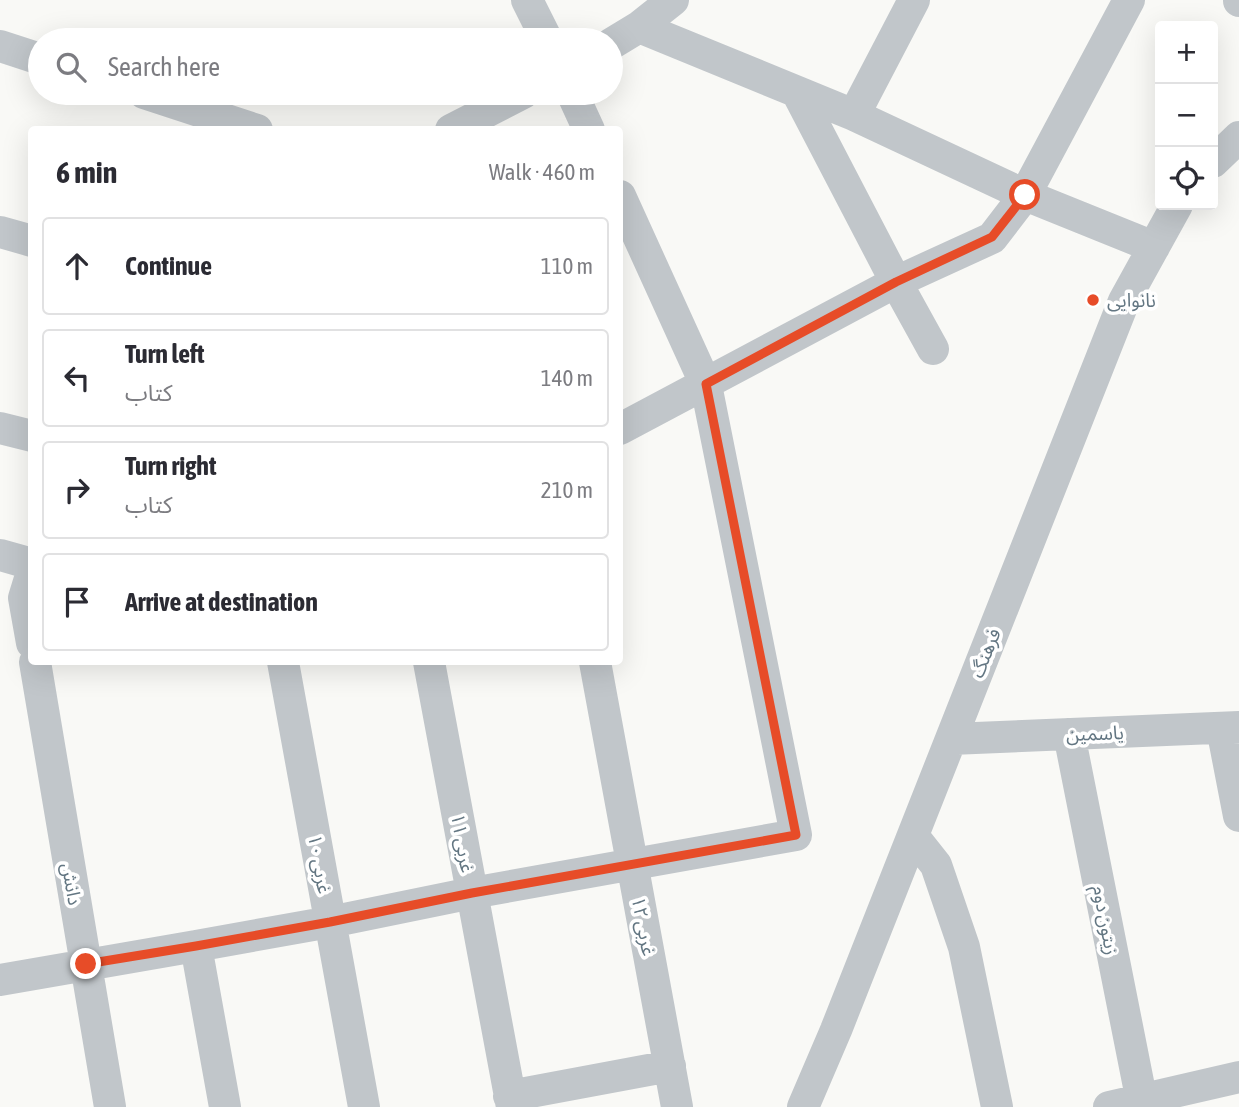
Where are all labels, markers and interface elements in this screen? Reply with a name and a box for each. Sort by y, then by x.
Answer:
map controls [1155,21,1218,210]
button: + [1155,21,1218,84]
search box [28,28,623,105]
icon: search [52,48,90,86]
text: Search here [108,52,220,82]
button: − [1155,84,1218,147]
button: locate [1155,147,1218,210]
text: 6 min [56,155,117,189]
text: Walk · 460 m [489,159,595,185]
route start [1009,179,1040,210]
icon: ahead [58,247,96,285]
text: Continue [125,251,212,281]
text: 110 m [541,253,593,279]
place label: نانوایی [1107,289,1156,312]
marker: نانوایی [1085,292,1101,308]
text: Turn left [125,339,205,369]
icon: left [58,359,96,397]
text: 140 m [541,365,593,391]
text: کتاب [125,380,173,406]
text: Turn right [125,451,216,481]
icon: right [58,471,96,509]
text: 210 m [541,477,593,503]
text: کتاب [125,492,173,518]
icon: arrive [58,583,96,621]
text: Arrive at destination [125,587,318,617]
street label: فرهنگ [965,625,1006,681]
street label: یاسمین [1066,721,1124,746]
street label: غربی ۱۱ [446,812,479,875]
street label: غربی ۱۰ [303,833,336,896]
street label: دانش [56,861,87,907]
street label: زیتون دوم [1085,883,1124,957]
street label: غربی ۱۲ [626,894,661,958]
route end [70,948,101,979]

